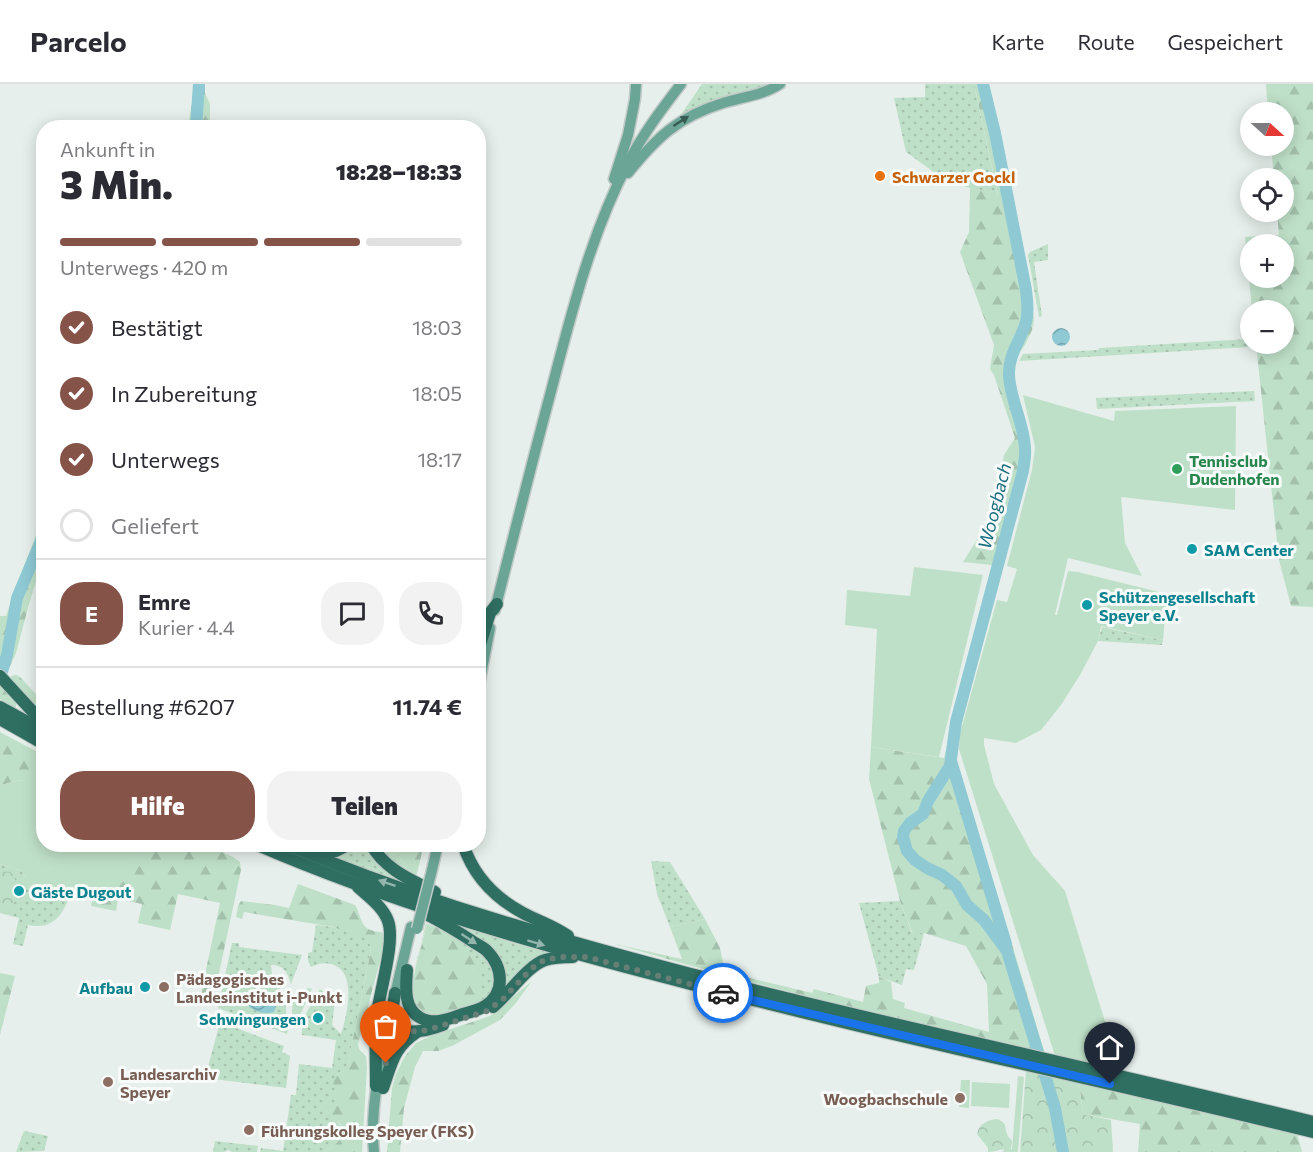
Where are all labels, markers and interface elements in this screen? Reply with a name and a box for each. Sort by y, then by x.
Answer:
text: Parcelo [30,24,127,58]
text: Karte [991,29,1044,54]
text: Route [1077,29,1135,54]
text: Gespeichert [1168,29,1283,54]
north arrow [1240,102,1294,156]
map controls [1240,102,1294,354]
one-way arrow [673,116,689,127]
text: Ankunft in [60,137,155,161]
text: 18:28–18:33 [336,158,462,185]
text: 3 Min. [60,159,173,207]
place label: Schwarzer Gockl [892,167,1015,186]
button: locate [1240,168,1294,222]
marker: Schwarzer Gockl [873,169,887,183]
button: + [1240,234,1294,288]
text: Unterwegs · 420 m [60,255,228,279]
button: − [1240,300,1294,354]
icon: check [60,311,93,344]
text: Bestätigt [111,314,203,341]
text: 18:03 [412,315,462,339]
icon: check [60,377,93,410]
text: In Zubereitung [111,380,257,407]
text: 18:05 [412,381,462,405]
icon: check [60,443,93,476]
text: Unterwegs [111,446,220,473]
text: 18:17 [417,447,462,471]
place label: Tennisclub Dudenhofen [1189,451,1280,488]
water label: Woogbach [973,461,1015,551]
marker: Tennisclub Dudenhofen [1170,462,1184,476]
text: Geliefert [111,512,199,539]
place label: SAM Center [1204,540,1294,559]
marker: SAM Center [1185,542,1199,556]
button: chat [321,582,384,645]
button: phone [399,582,462,645]
place label: Schützengesellschaft Speyer e.V. [1099,587,1255,624]
text: Emre [138,588,191,615]
marker: Schützengesellschaft Speyer e.V. [1080,598,1094,612]
text: E [85,600,98,627]
text: Kurier · 4.4 [138,615,235,639]
text: Bestellung #6207 [60,693,235,720]
text: 11.74 € [393,693,462,720]
button: Hilfe [60,771,255,840]
button: Teilen [267,771,462,840]
one-way arrow [378,878,396,888]
place label: Gäste Dugout [31,882,132,901]
marker: Gäste Dugout [12,884,26,898]
one-way arrow [461,933,477,945]
one-way arrow [528,939,546,948]
courier [693,963,753,1023]
place label: Pädagogisches Landesinstitut i-Punkt [176,969,342,1006]
icon: car [707,977,740,1010]
place label: Aufbau [79,978,133,997]
marker: Aufbau [138,980,152,994]
marker: Pädagogisches Landesinstitut i-Punkt [157,980,171,994]
pin [360,1001,411,1063]
place label: Schwingungen [199,1009,306,1028]
icon: bag [369,1010,402,1043]
marker: Schwingungen [311,1011,325,1025]
pin [1084,1022,1135,1084]
icon: home [1093,1031,1126,1064]
place label: Landesarchiv Speyer [120,1064,217,1101]
marker: Landesarchiv Speyer [101,1075,115,1089]
place label: Woogbachschule [823,1089,948,1108]
marker: Woogbachschule [953,1091,967,1105]
place label: Führungskolleg Speyer (FKS) [261,1121,474,1140]
marker: Führungskolleg Speyer (FKS) [242,1123,256,1137]

